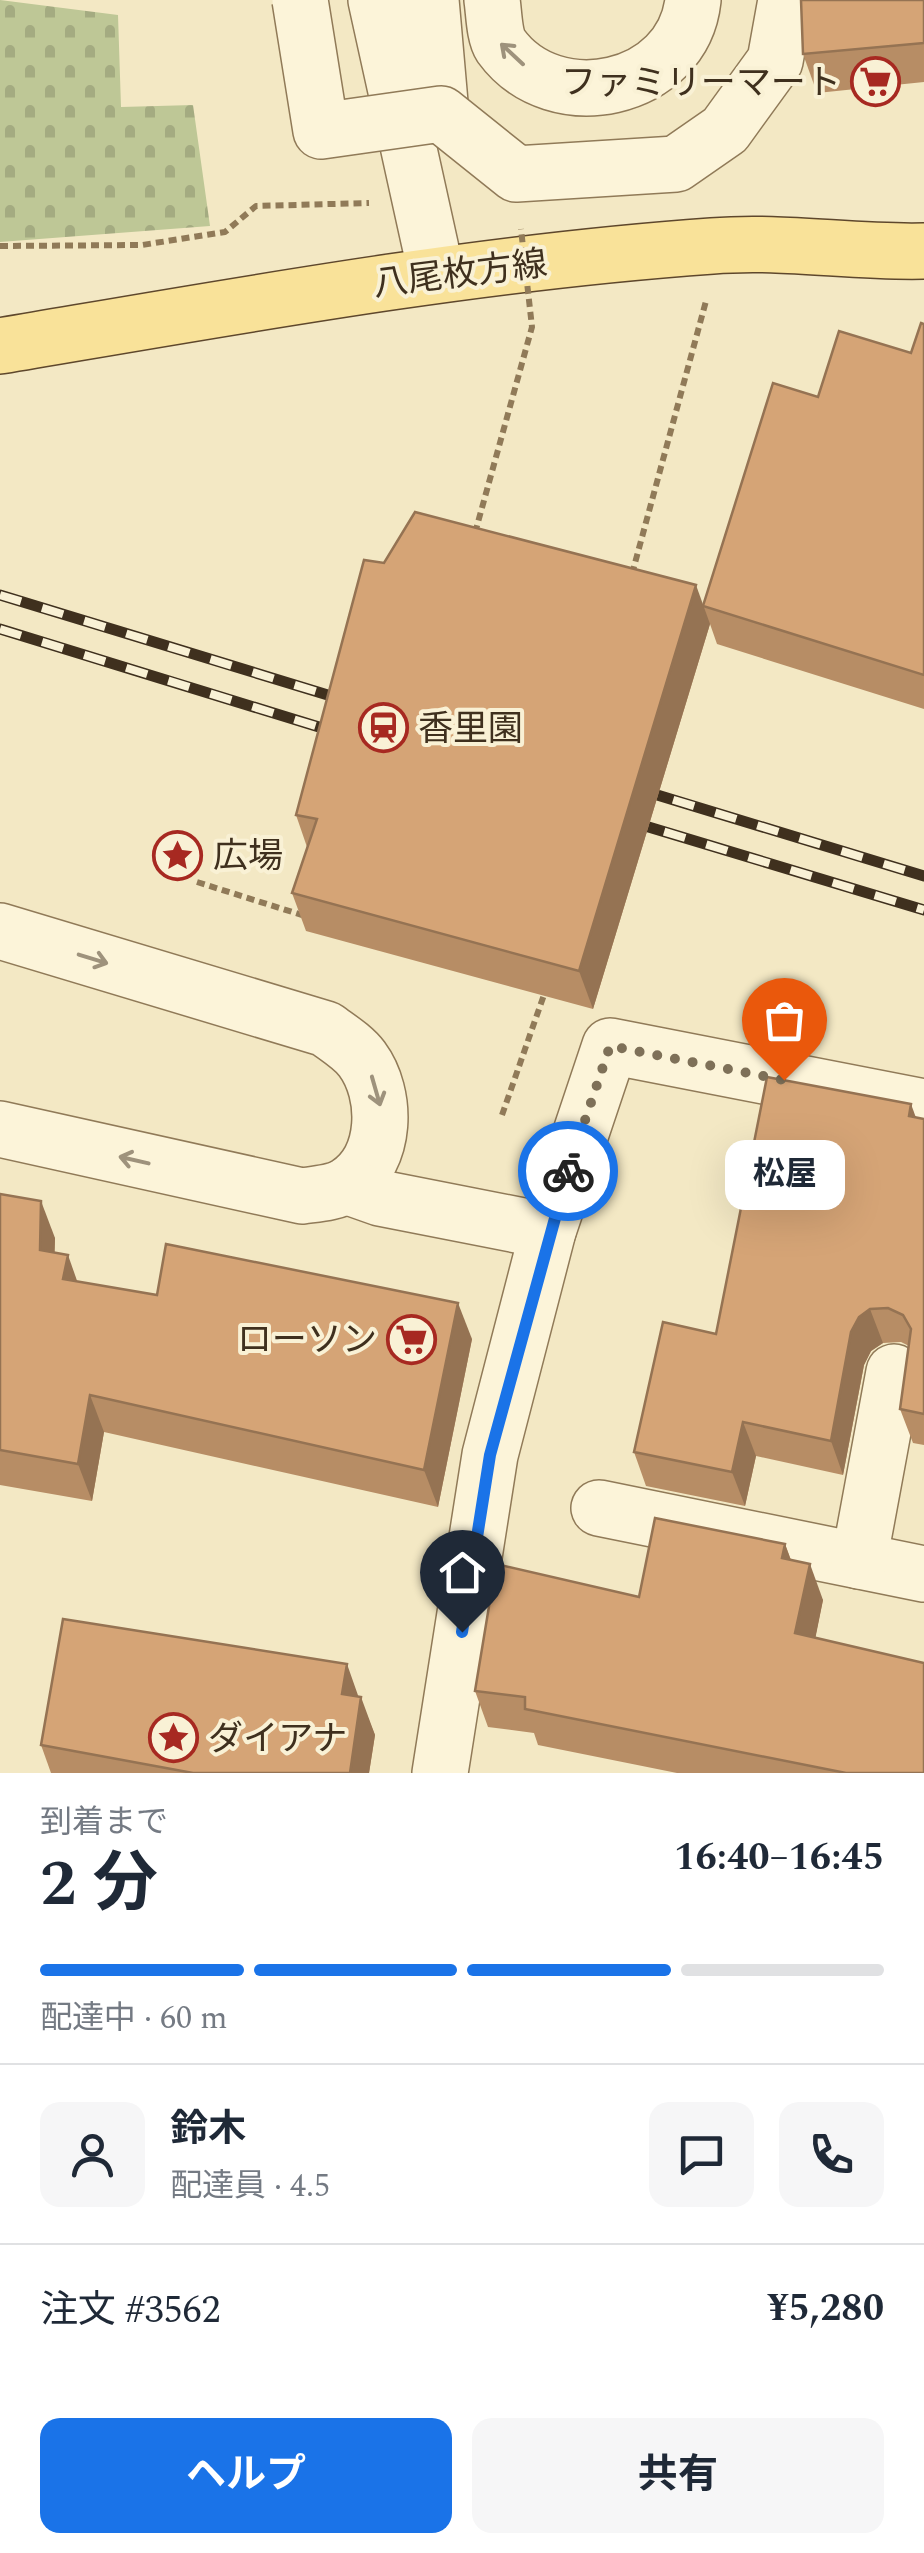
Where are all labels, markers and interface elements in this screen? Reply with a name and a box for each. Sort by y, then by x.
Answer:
one-way arrow [500,43,525,66]
supermarket icon: ファミリーマート [850,56,902,108]
place label: ファミリーマート [561,57,841,110]
street label: 八尾枚方線 [370,238,550,311]
station icon: 香里園 [357,702,409,754]
place label: 香里園 [418,703,523,756]
place icon: 広場 [152,829,204,881]
place label: 広場 [213,830,283,883]
one-way arrow [77,952,109,970]
pin [742,978,827,1081]
icon: bag [757,993,812,1048]
one-way arrow [368,1074,386,1106]
courier [518,1121,618,1221]
callout: 松屋 [724,1140,844,1210]
icon: bike [541,1144,596,1199]
one-way arrow [119,1150,151,1168]
text: 松屋 [753,1150,817,1199]
supermarket icon: ローソン [386,1313,438,1365]
place label: ローソン [237,1314,377,1367]
pin [420,1530,505,1633]
icon: home [435,1545,490,1600]
place icon: ダイアナ [147,1712,199,1764]
place label: ダイアナ [208,1713,347,1766]
text: 到着まで [40,1798,168,1847]
text: 16:40–16:45 [674,1829,884,1887]
text: 2 分 [40,1835,158,1934]
text: 配達中 · 60 m [40,1994,228,2043]
text: 鈴木 [170,2101,246,2159]
button: person [40,2102,145,2207]
button: chat [649,2102,754,2207]
button: phone [779,2102,884,2207]
text: 配達員 · 4.5 [170,2162,330,2211]
text: ¥5,280 [767,2280,884,2338]
text: 注文 #3562 [40,2282,221,2340]
button: ヘルプ [40,2418,452,2533]
button: 共有 [472,2418,884,2533]

